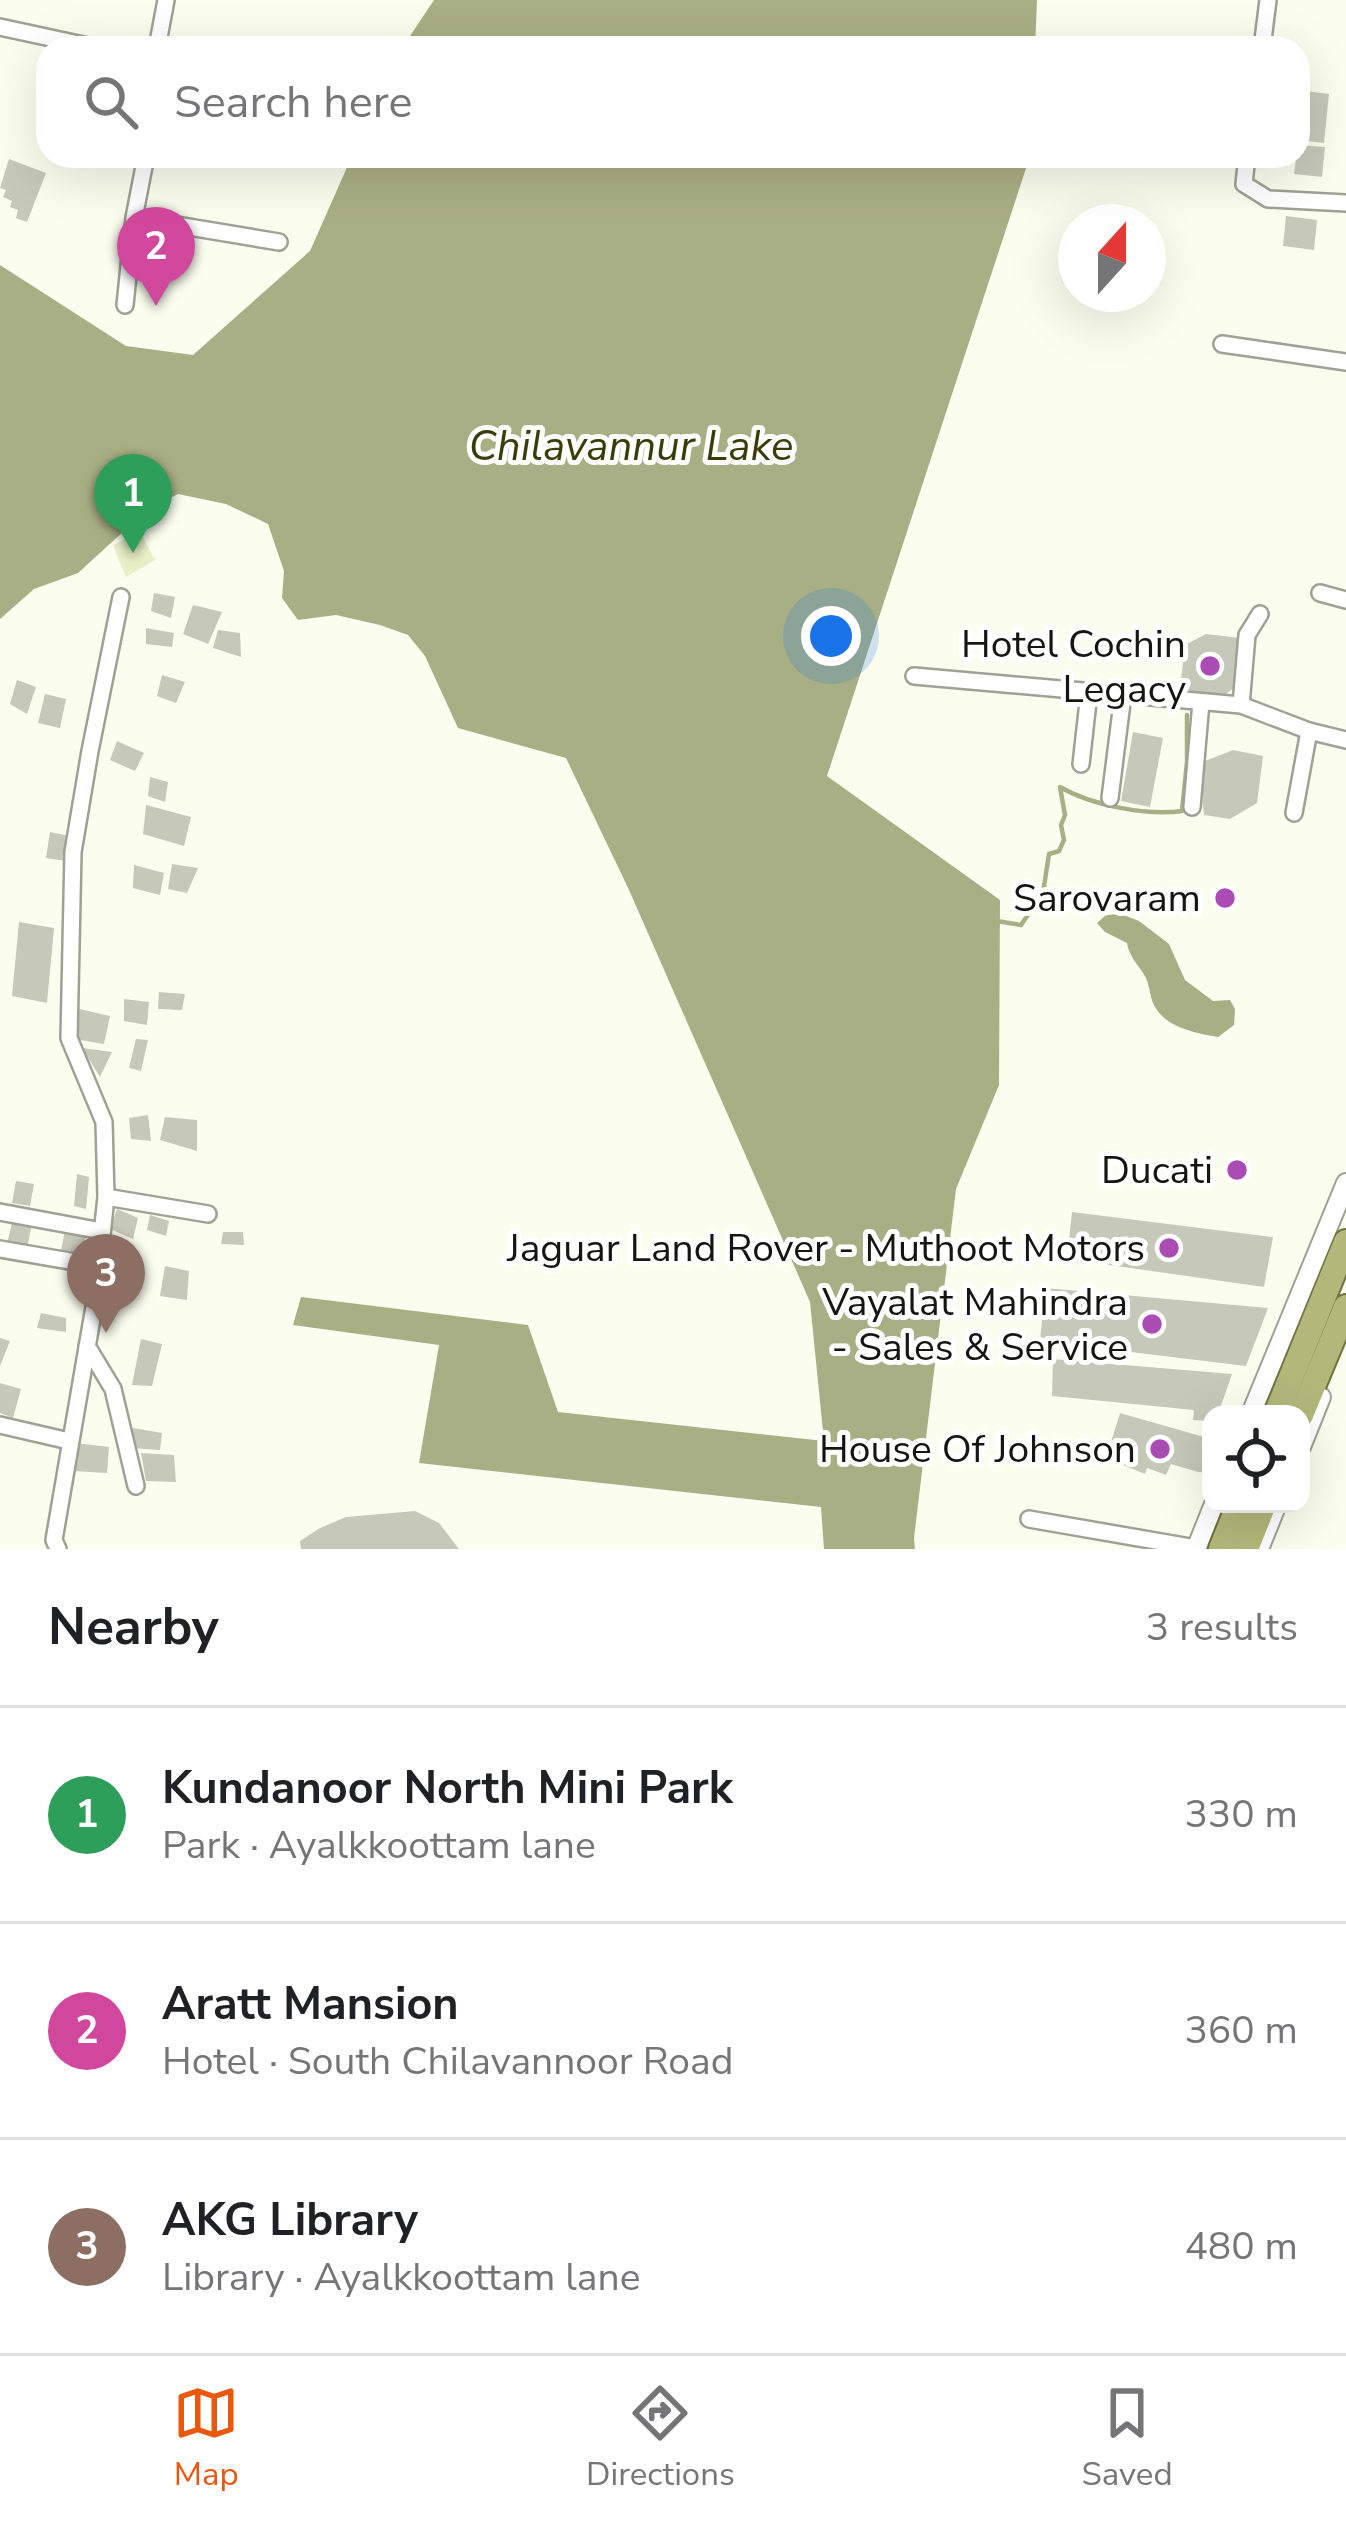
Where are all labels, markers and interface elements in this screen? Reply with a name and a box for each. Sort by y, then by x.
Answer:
search box [36,36,1310,168]
icon: search [78,69,144,135]
text: Search here [174,72,413,133]
north arrow [1058,204,1166,312]
pin: 2 [117,207,195,306]
water label: Chilavannur Lake [469,418,793,475]
pin: 1 [94,454,172,553]
your location [801,606,861,666]
place label: Hotel Cochin Legacy [961,618,1186,716]
marker: Hotel Cochin Legacy [1197,653,1223,679]
place label: Sarovaram [1013,872,1201,925]
marker: Sarovaram [1212,885,1238,911]
place label: Ducati [1101,1144,1213,1197]
marker: Ducati [1224,1157,1250,1183]
place label: Jaguar Land Rover - Muthoot Motors [506,1222,1145,1275]
pin: 3 [67,1234,145,1333]
marker: Jaguar Land Rover - Muthoot Motors [1156,1235,1182,1261]
place label: Vayalat Mahindra - Sales & Service [821,1276,1128,1374]
marker: Vayalat Mahindra - Sales & Service [1139,1311,1165,1337]
map controls [1202,1405,1310,1513]
button: locate [1202,1405,1310,1513]
place label: House Of Johnson [819,1423,1136,1476]
marker: House Of Johnson [1147,1436,1173,1462]
text: Nearby [48,1592,219,1662]
text: 3 results [1146,1601,1298,1654]
text: Kundanoor North Mini Park [162,1758,733,1819]
text: 1 [75,1788,99,1841]
text: 330 m [1184,1788,1298,1841]
text: Park · Ayalkkoottam lane [162,1819,596,1872]
text: Aratt Mansion [162,1974,459,2035]
text: 2 [75,2004,99,2057]
text: 360 m [1184,2004,1298,2057]
text: Hotel · South Chilavannoor Road [162,2035,733,2088]
text: AKG Library [162,2190,418,2251]
text: 3 [75,2220,99,2273]
text: 480 m [1184,2220,1298,2273]
text: Library · Ayalkkoottam lane [162,2251,640,2304]
tab: Map [173,2380,239,2497]
tab: Directions [586,2380,735,2497]
tab: Saved [1081,2380,1173,2497]

